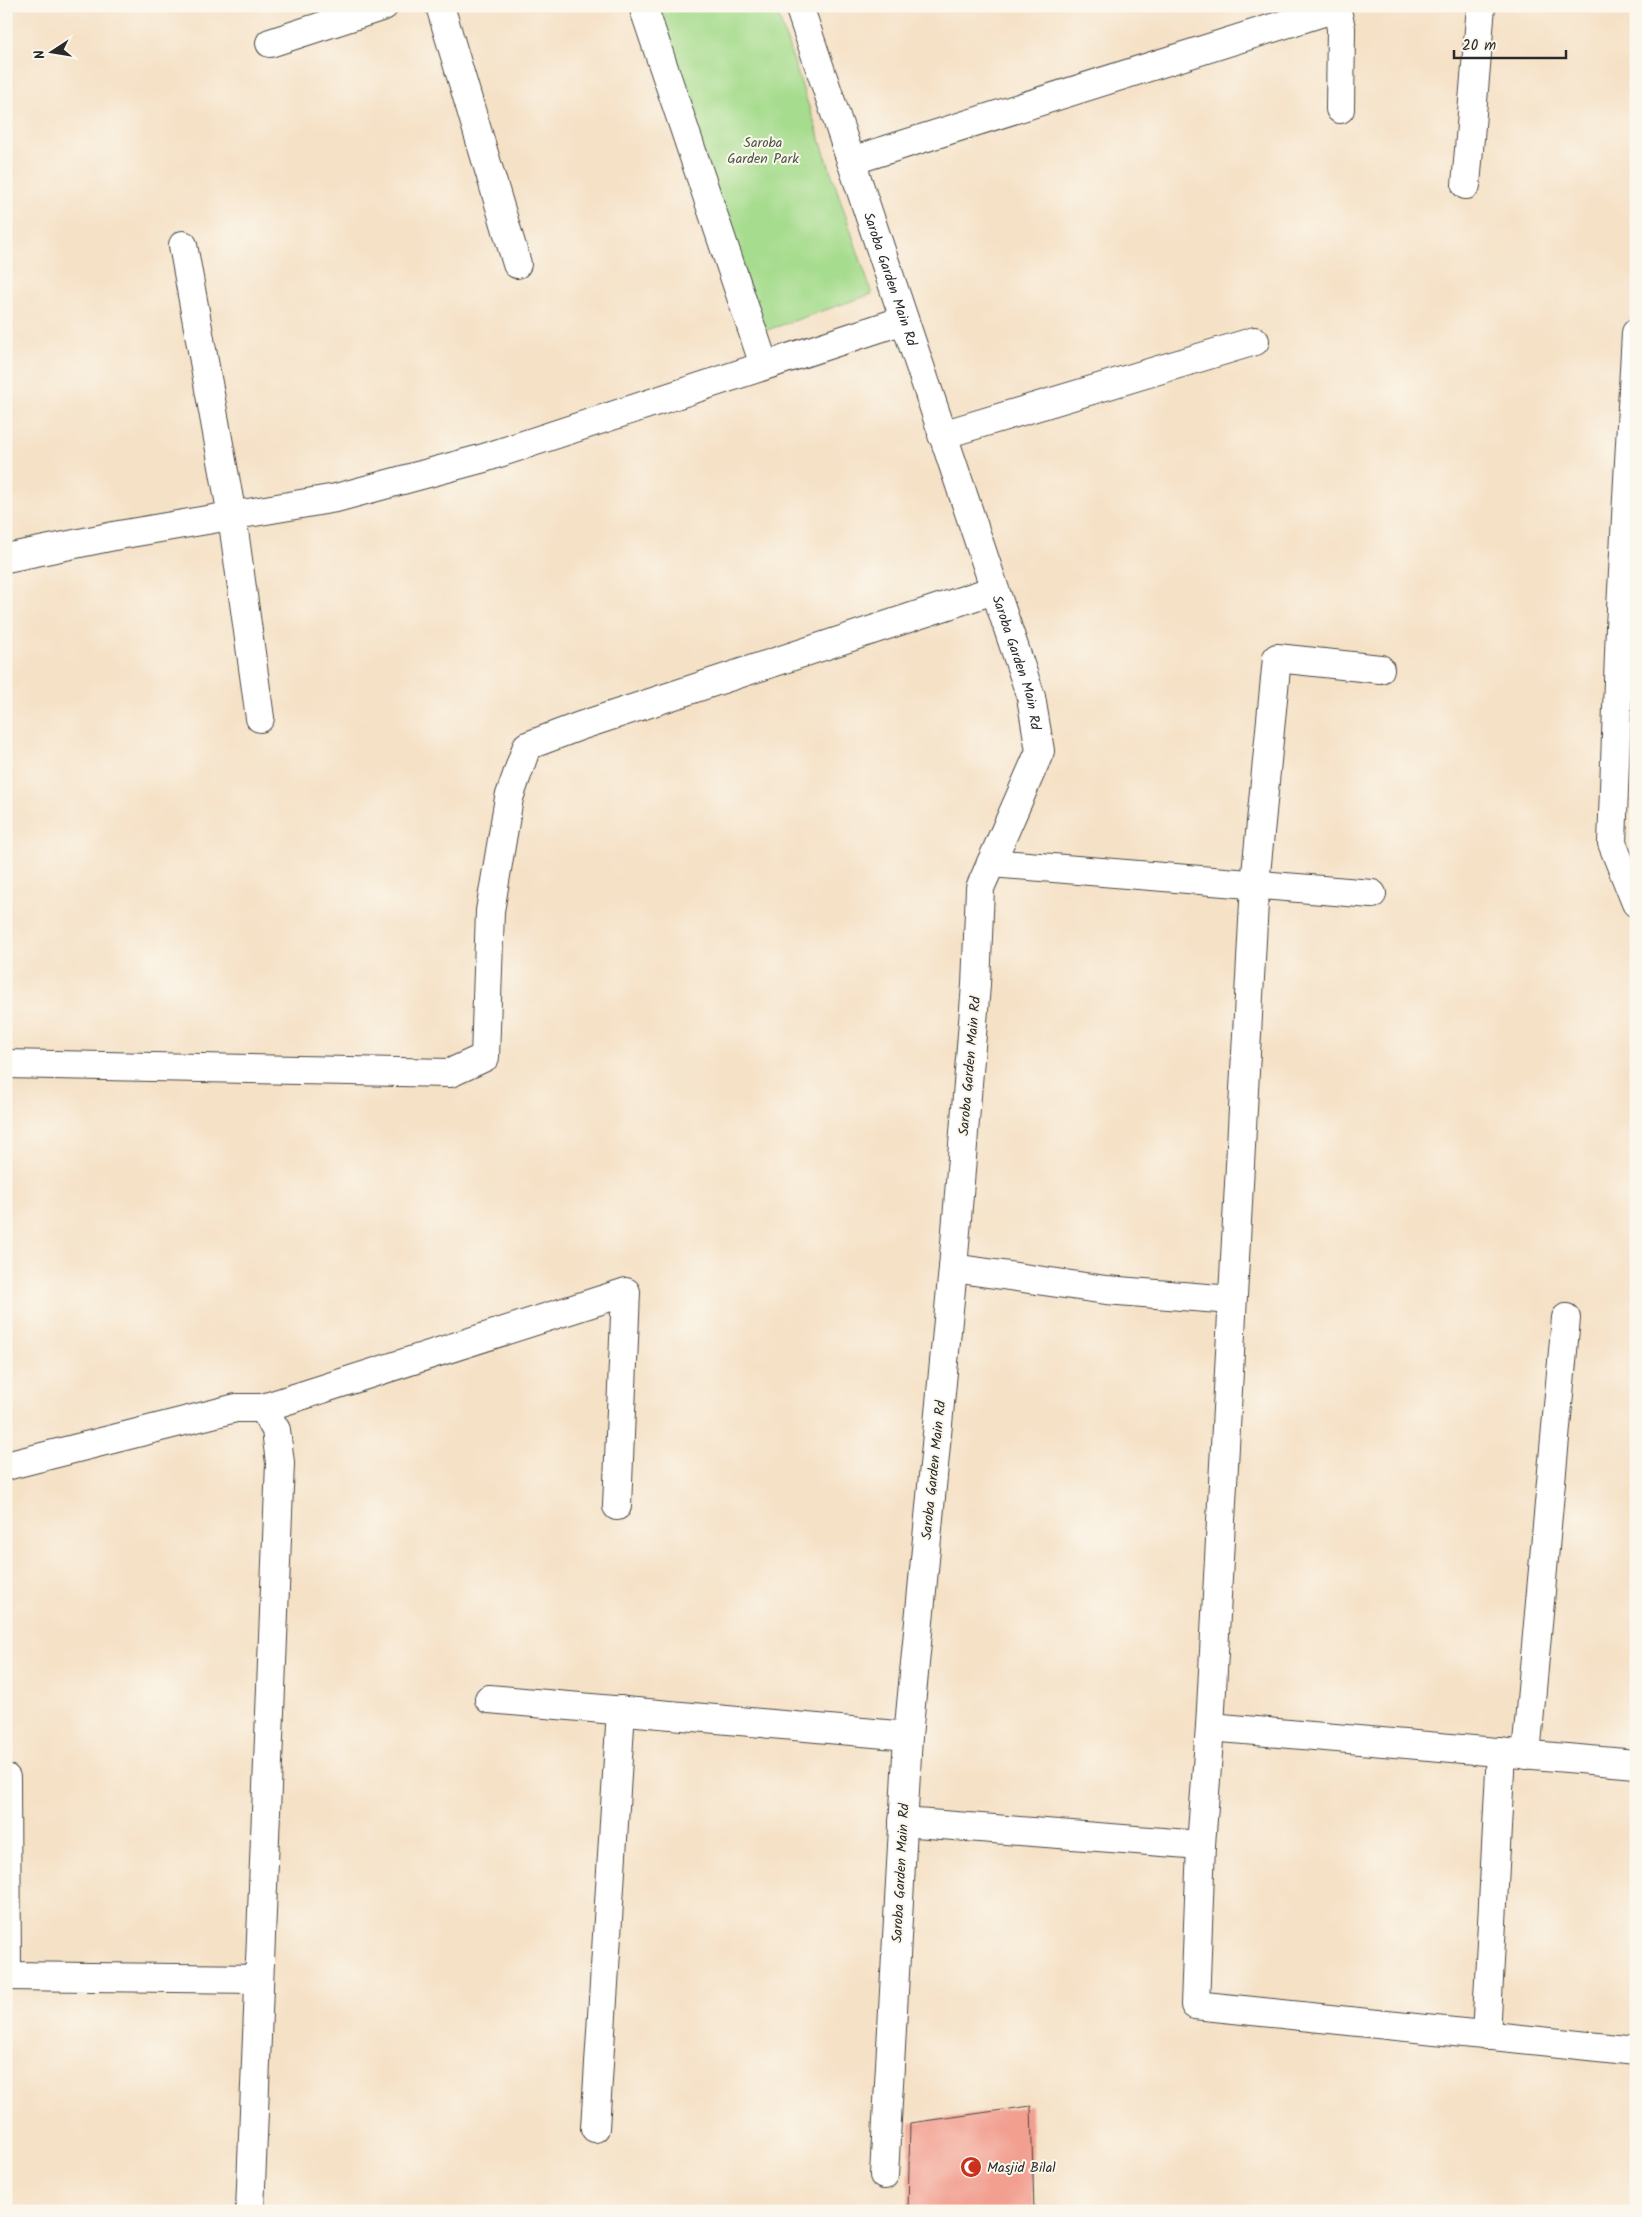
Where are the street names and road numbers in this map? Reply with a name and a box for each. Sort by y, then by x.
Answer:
street label: Saroba Garden Main Rd [857,209,923,350]
street label: Saroba Garden Main Rd [986,592,1046,733]
street label: Saroba Garden Main Rd [953,994,987,1137]
street label: Saroba Garden Main Rd [916,1398,952,1541]
street label: Saroba Garden Main Rd [886,1802,916,1943]

